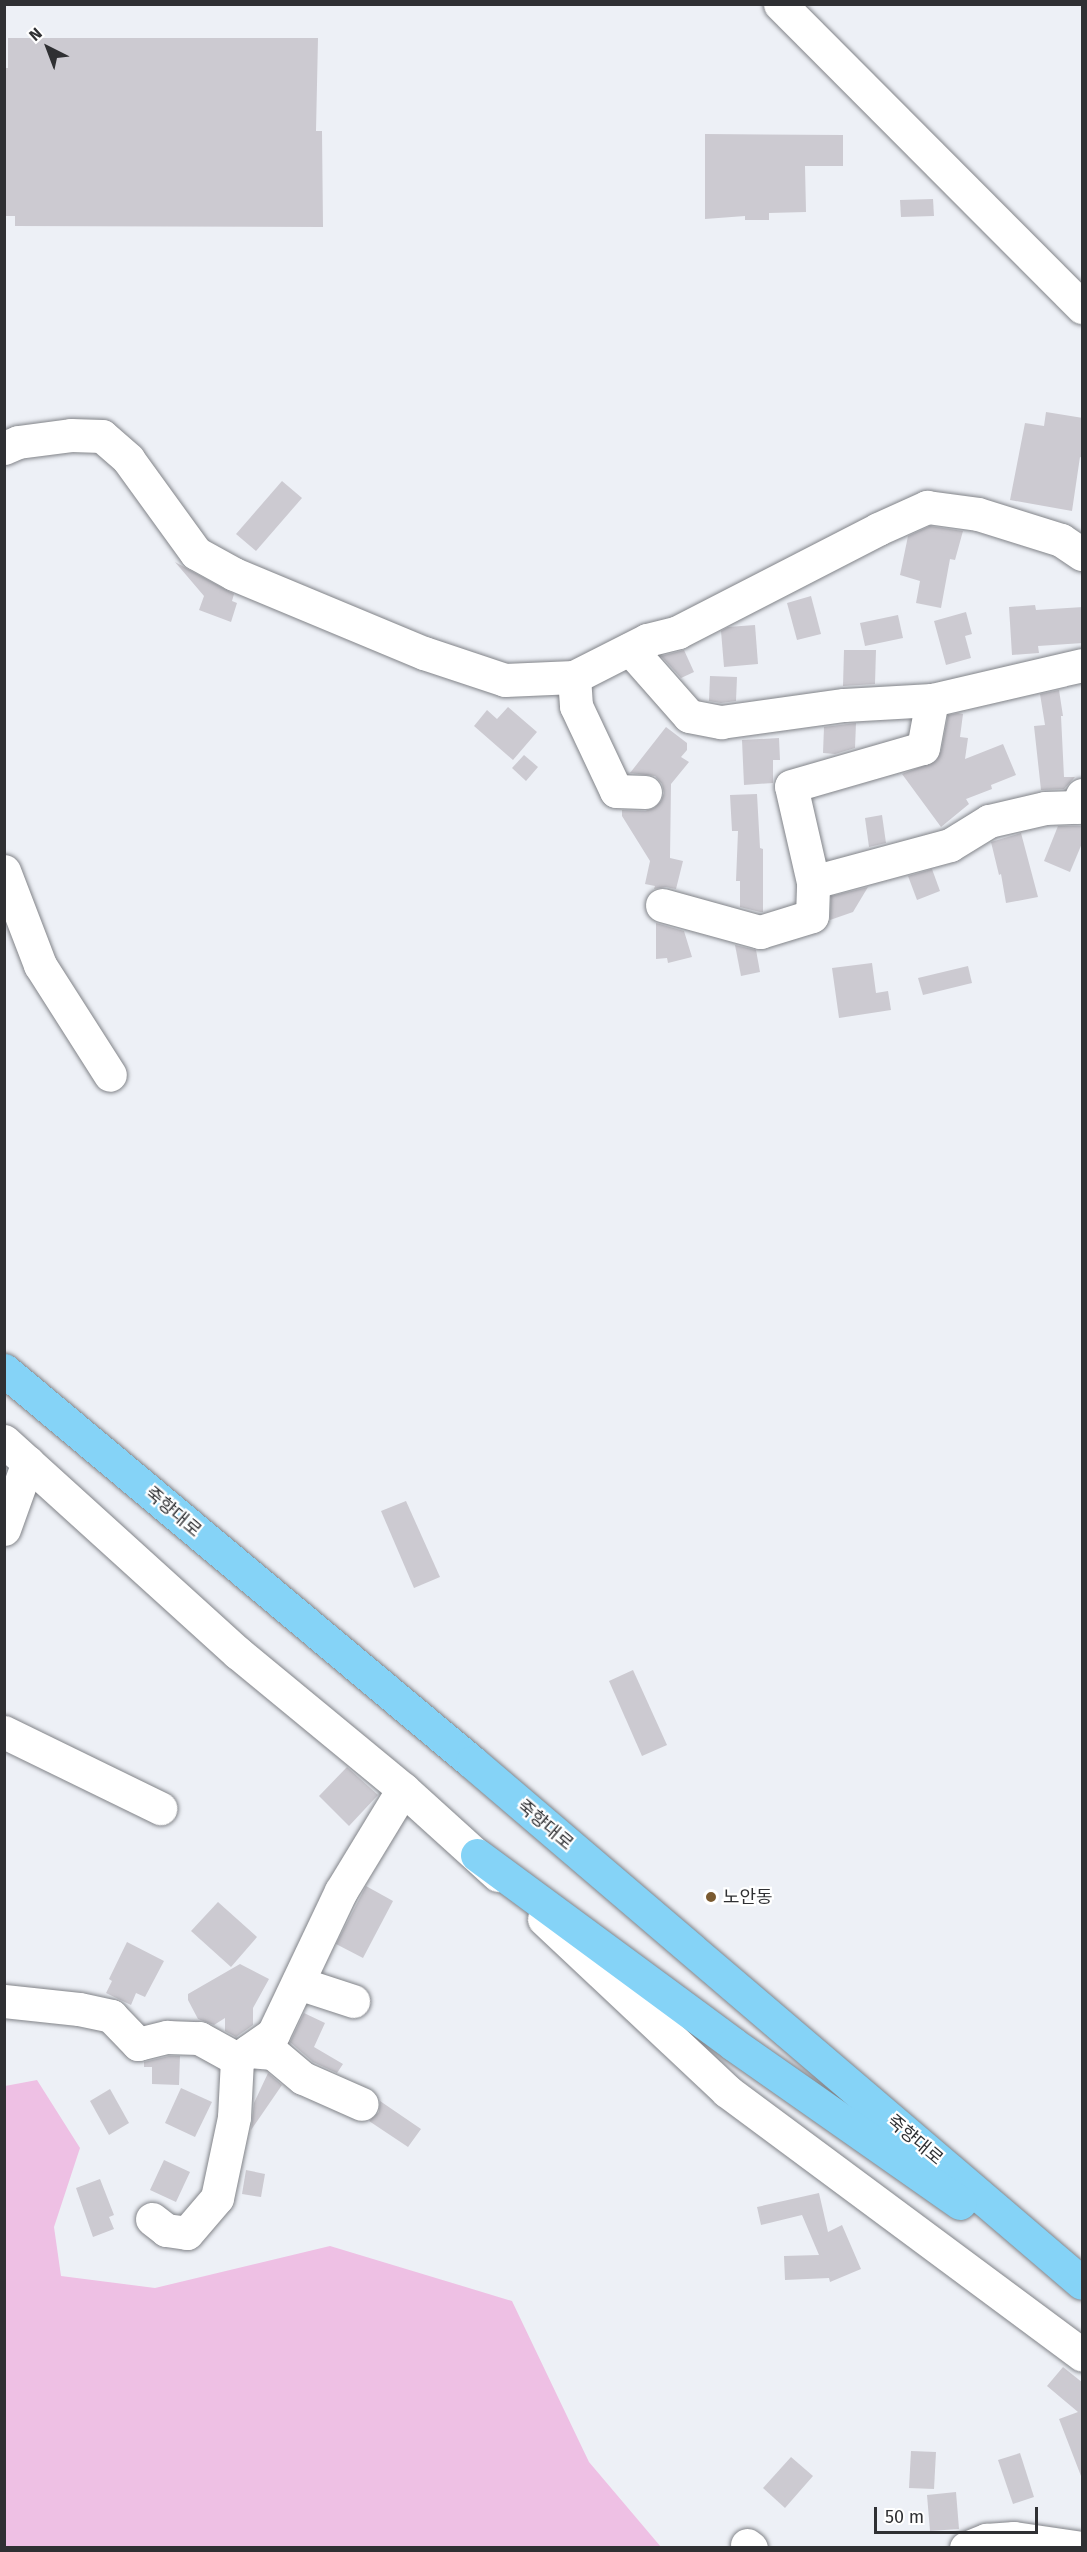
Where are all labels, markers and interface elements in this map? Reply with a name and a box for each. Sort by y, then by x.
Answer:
north arrow [18,18,78,78]
text: N [25,24,46,45]
street label: 죽향대로 [141,1482,205,1542]
street label: 죽향대로 [513,1795,577,1855]
place label: 노안동 [723,1886,773,1908]
marker: 노안동 [704,1890,718,1904]
street label: 죽향대로 [883,2110,947,2170]
scale bar [877,2495,1040,2533]
text: 50 m [885,2506,924,2528]

